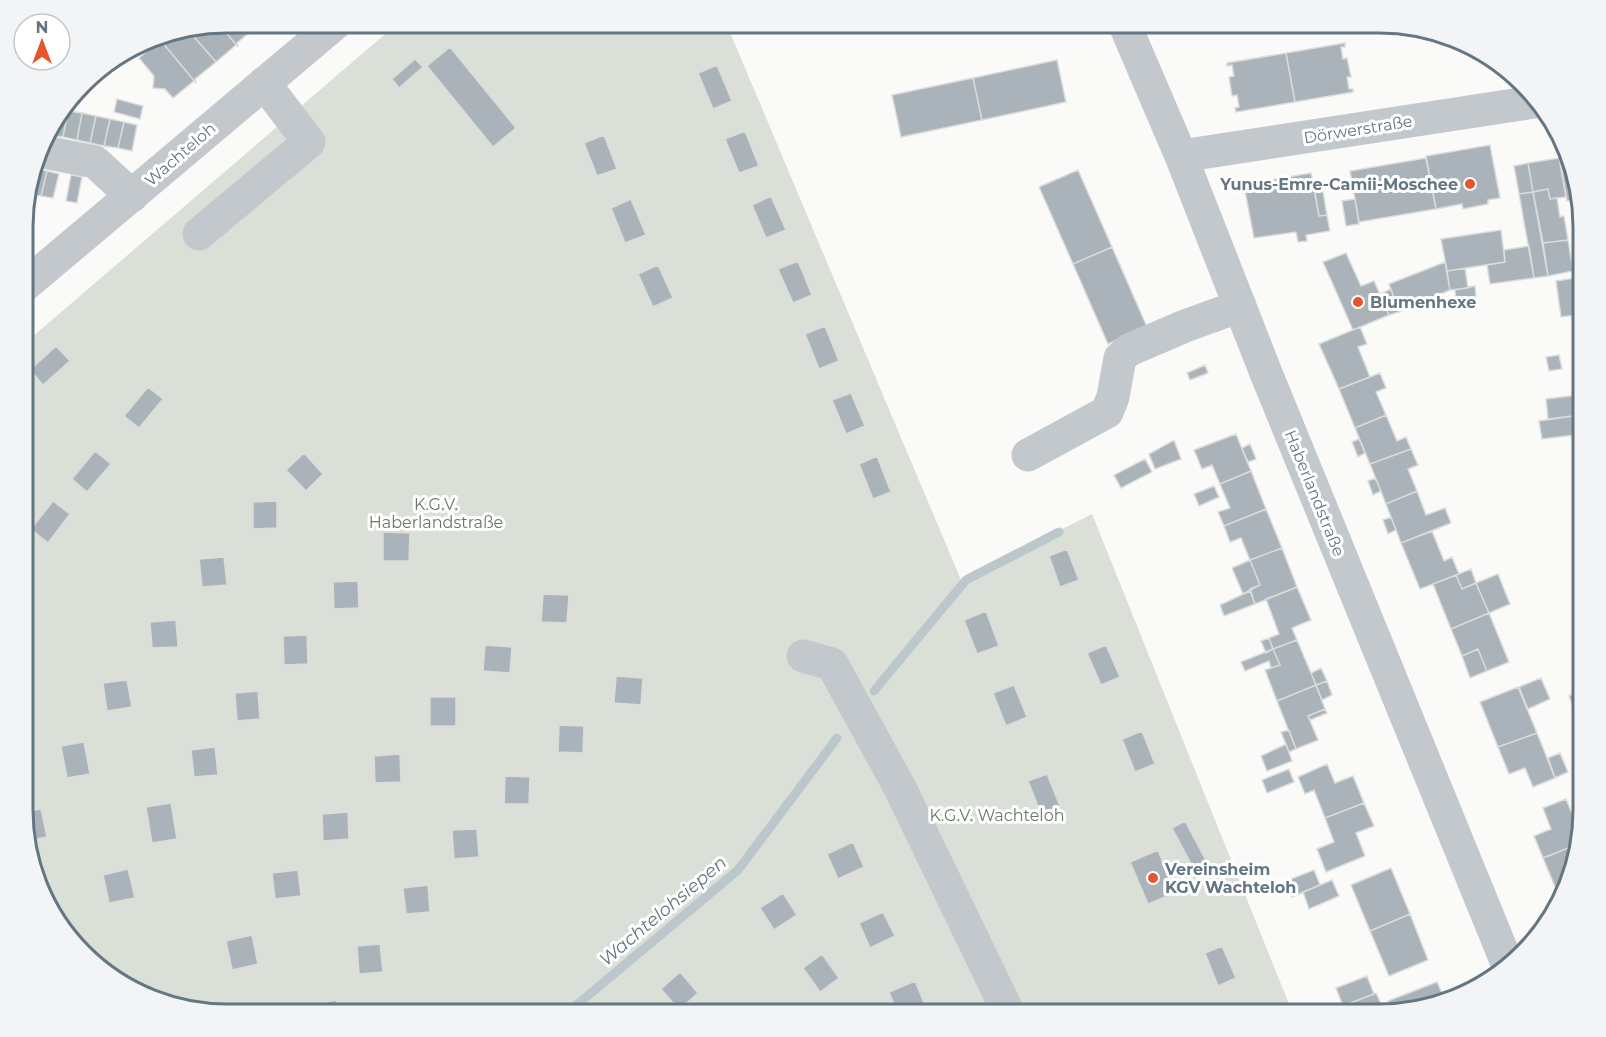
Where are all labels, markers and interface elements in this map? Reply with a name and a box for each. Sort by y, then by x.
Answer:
north arrow [12,12,72,72]
text: N [36,18,48,37]
street label: Dörwerstraße [1302,112,1414,147]
street label: Wachteloh [141,119,219,190]
place label: Yunus-Emre-Camii-Moschee [1219,175,1458,194]
marker: Yunus-Emre-Camii-Moschee [1463,177,1477,191]
place label: Blumenhexe [1370,293,1476,312]
marker: Blumenhexe [1351,295,1365,309]
street label: Haberlandstraße [1281,427,1349,559]
park label: K.G.V. Haberlandstraße [369,495,503,532]
park label: K.G.V. Wachteloh [929,806,1065,825]
water label: Wachtelohsiepen [595,851,731,971]
place label: Vereinsheim KGV Wachteloh [1164,860,1296,897]
marker: Vereinsheim KGV Wachteloh [1146,871,1160,885]

